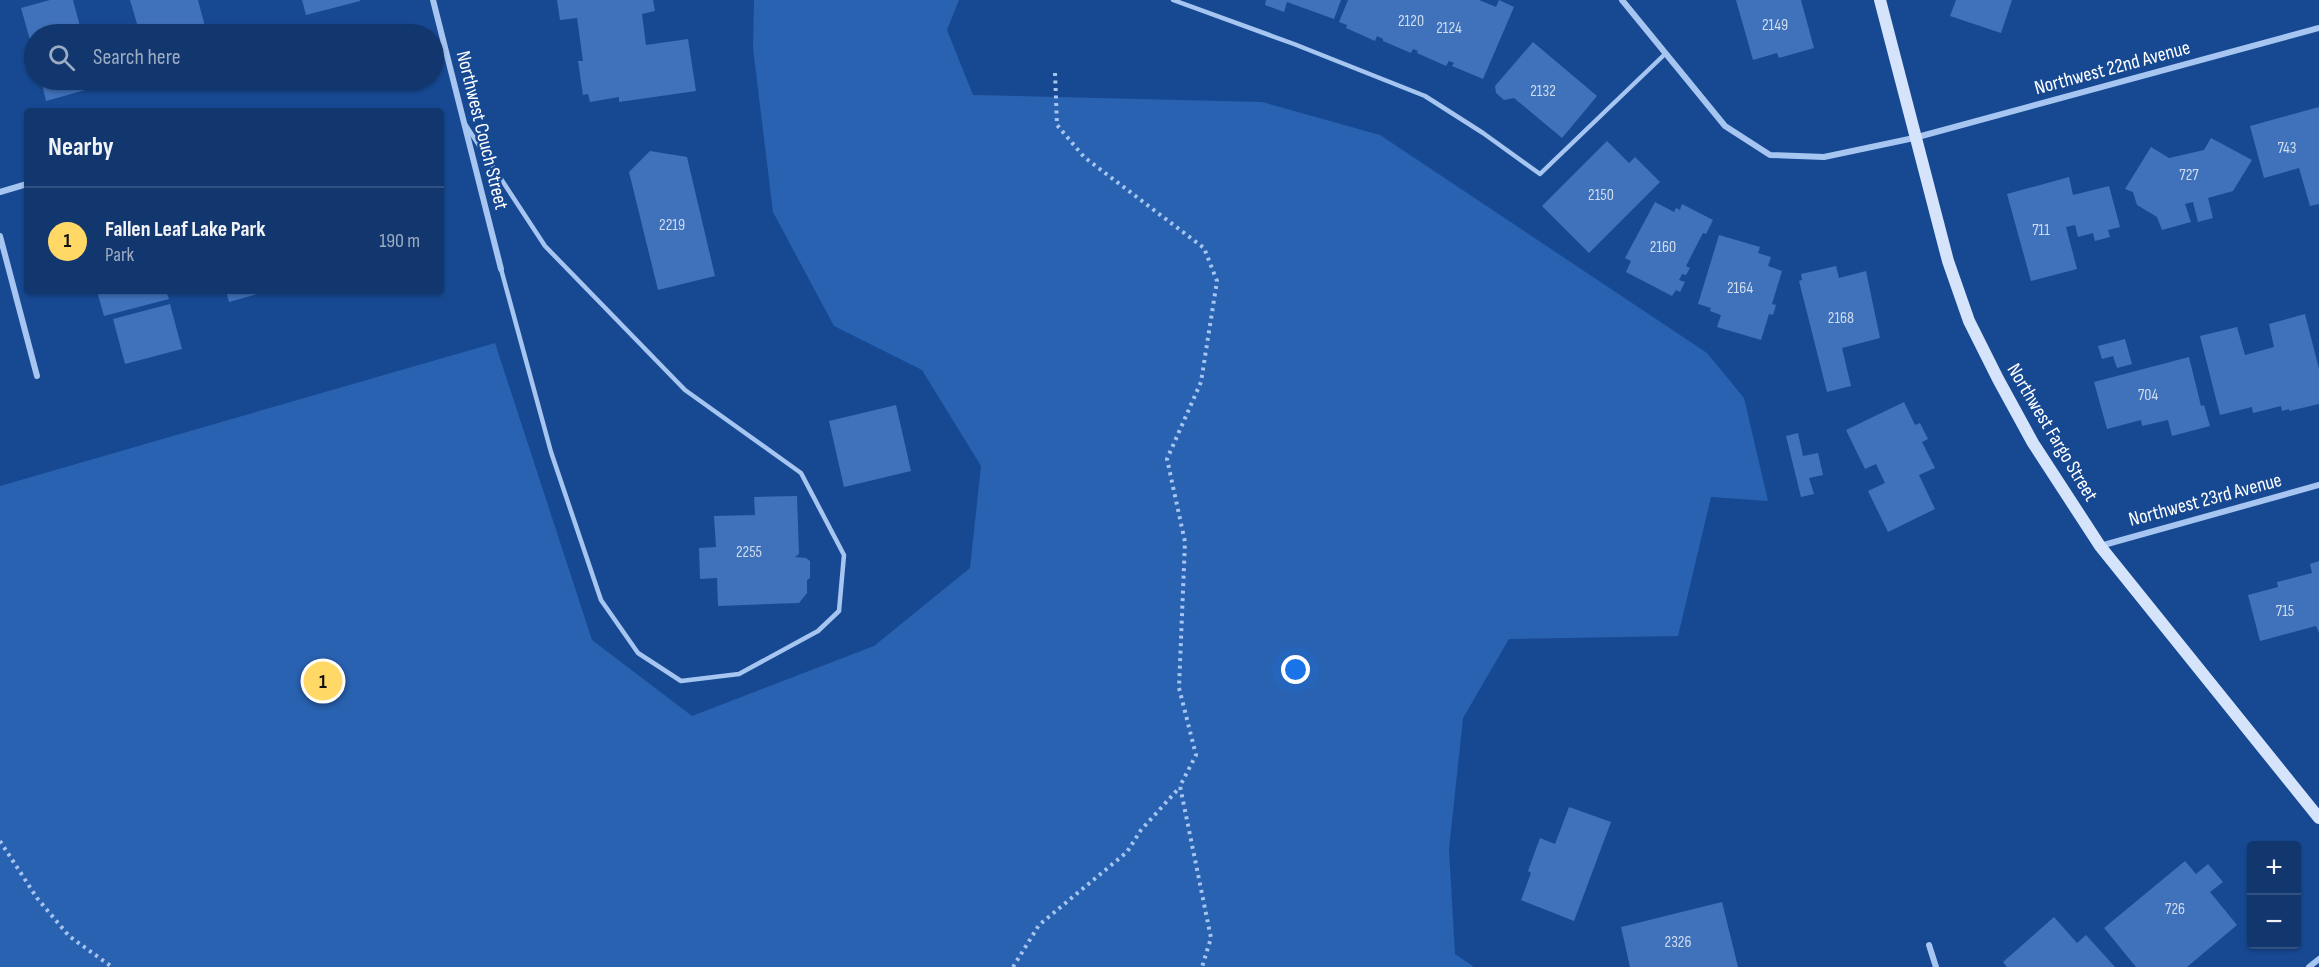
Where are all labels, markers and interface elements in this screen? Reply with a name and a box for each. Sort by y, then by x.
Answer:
house number: 2120 [1398,12,1424,31]
house number: 2149 [1762,16,1788,35]
house number: 2124 [1436,19,1462,38]
search box [24,24,444,90]
street label: Northwest 22nd Avenue [2032,36,2193,100]
icon: search [45,41,78,74]
text: Search here [93,44,180,71]
street label: Northwest Couch Street [451,48,513,212]
house number: 2132 [1530,82,1556,101]
text: Nearby [48,132,114,163]
house number: 743 [2277,139,2297,158]
house number: 727 [2179,166,2199,185]
house number: 2150 [1588,186,1614,205]
text: Fallen Leaf Lake Park [105,216,265,243]
house number: 2219 [659,216,685,235]
house number: 711 [2032,221,2050,240]
text: 1 [64,229,71,253]
text: 190 m [379,229,420,253]
house number: 2160 [1650,238,1676,257]
text: Park [105,243,134,267]
house number: 2164 [1727,279,1753,298]
house number: 2168 [1828,309,1854,328]
street label: Northwest Fargo Street [2002,359,2103,506]
house number: 704 [2138,386,2158,405]
street label: Northwest 23rd Avenue [2126,468,2284,532]
house number: 2255 [736,543,762,562]
house number: 715 [2276,602,2294,621]
your location [1281,655,1310,684]
pin: 1 [304,658,342,704]
map controls [2247,841,2301,949]
button: + [2247,841,2301,895]
button: − [2247,895,2301,949]
house number: 726 [2165,900,2185,919]
house number: 2326 [1665,933,1691,952]

